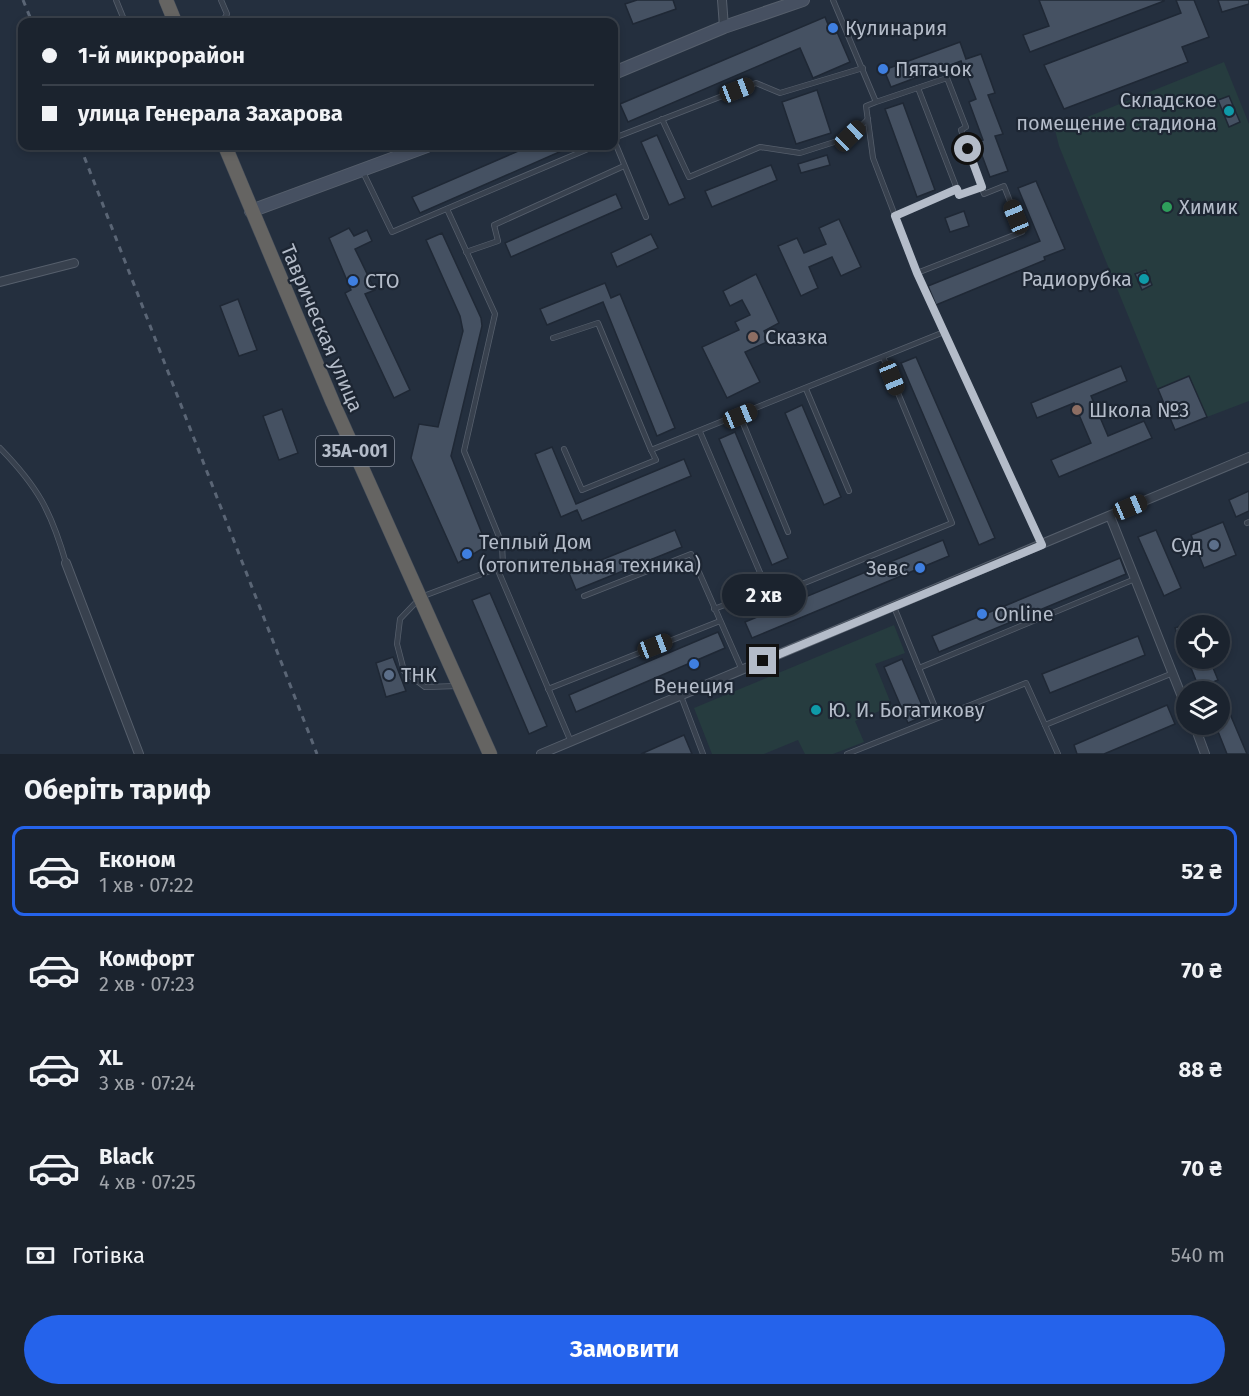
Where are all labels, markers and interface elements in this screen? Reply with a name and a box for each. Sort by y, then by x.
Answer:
place label: Кулинария [845,16,947,40]
marker: Кулинария [826,21,840,35]
text: 1-й микрорайон [78,42,245,69]
place label: Пятачок [895,57,972,81]
marker: Пятачок [876,62,890,76]
car [717,75,757,105]
place label: Складское помещение стадиона [1016,88,1217,135]
text: улица Генерала Захарова [78,100,343,127]
marker: Складское помещение стадиона [1222,104,1236,118]
car [831,117,869,155]
route start [954,135,981,162]
place label: Химик [1179,195,1238,219]
car [1001,197,1031,237]
marker: Химик [1160,200,1174,214]
street label: Таврическая улица [276,241,368,415]
place label: Радиорубка [1022,267,1132,291]
place label: СТО [365,269,399,293]
marker: Радиорубка [1137,272,1151,286]
marker: СТО [346,274,360,288]
place label: Сказка [765,325,828,349]
marker: Сказка [746,330,760,344]
car [877,358,907,398]
place label: Школа №3 [1089,398,1189,422]
car [720,401,760,431]
marker: Школа №3 [1070,403,1084,417]
road number: 35А-001 [316,436,394,466]
car [1110,492,1150,522]
place label: Теплый Дом (отопительная техника) [479,530,701,577]
place label: Суд [1171,533,1202,557]
marker: Суд [1207,538,1221,552]
marker: Теплый Дом (отопительная техника) [460,547,474,561]
place label: Зевс [866,556,908,580]
marker: Зевс [913,561,927,575]
callout: 2 хв [721,574,805,616]
text: 2 хв [746,583,782,607]
place label: Online [994,602,1054,626]
marker: Online [975,607,989,621]
map controls [1176,615,1230,735]
button: locate [1176,615,1230,669]
car [635,631,675,661]
route end [749,647,776,674]
marker: Венеция [687,657,701,671]
place label: ТНК [401,663,437,687]
marker: ТНК [382,668,396,682]
place label: Венеция [654,674,734,698]
button: layers [1176,681,1230,735]
place label: Ю. И. Богатикову [828,698,985,722]
marker: Ю. И. Богатикову [809,703,823,717]
text: Оберіть тариф [24,774,211,806]
icon: car [27,844,81,898]
text: Економ [99,846,176,873]
text: 52 ₴ [1181,858,1222,885]
text: 1 хв · 07:22 [99,873,194,897]
icon: car [27,943,81,997]
text: Комфорт [99,945,194,972]
text: 70 ₴ [1181,957,1222,984]
text: 2 хв · 07:23 [99,972,195,996]
icon: car [27,1042,81,1096]
text: XL [99,1044,123,1071]
text: 88 ₴ [1179,1056,1222,1083]
text: 3 хв · 07:24 [99,1071,195,1095]
icon: car [27,1141,81,1195]
text: Black [99,1143,154,1170]
text: 70 ₴ [1181,1155,1222,1182]
text: 4 хв · 07:25 [99,1170,196,1194]
icon: cash [24,1239,57,1272]
text: Готівка [72,1242,145,1269]
text: 540 m [1171,1243,1225,1267]
button: Замовити [24,1315,1225,1384]

